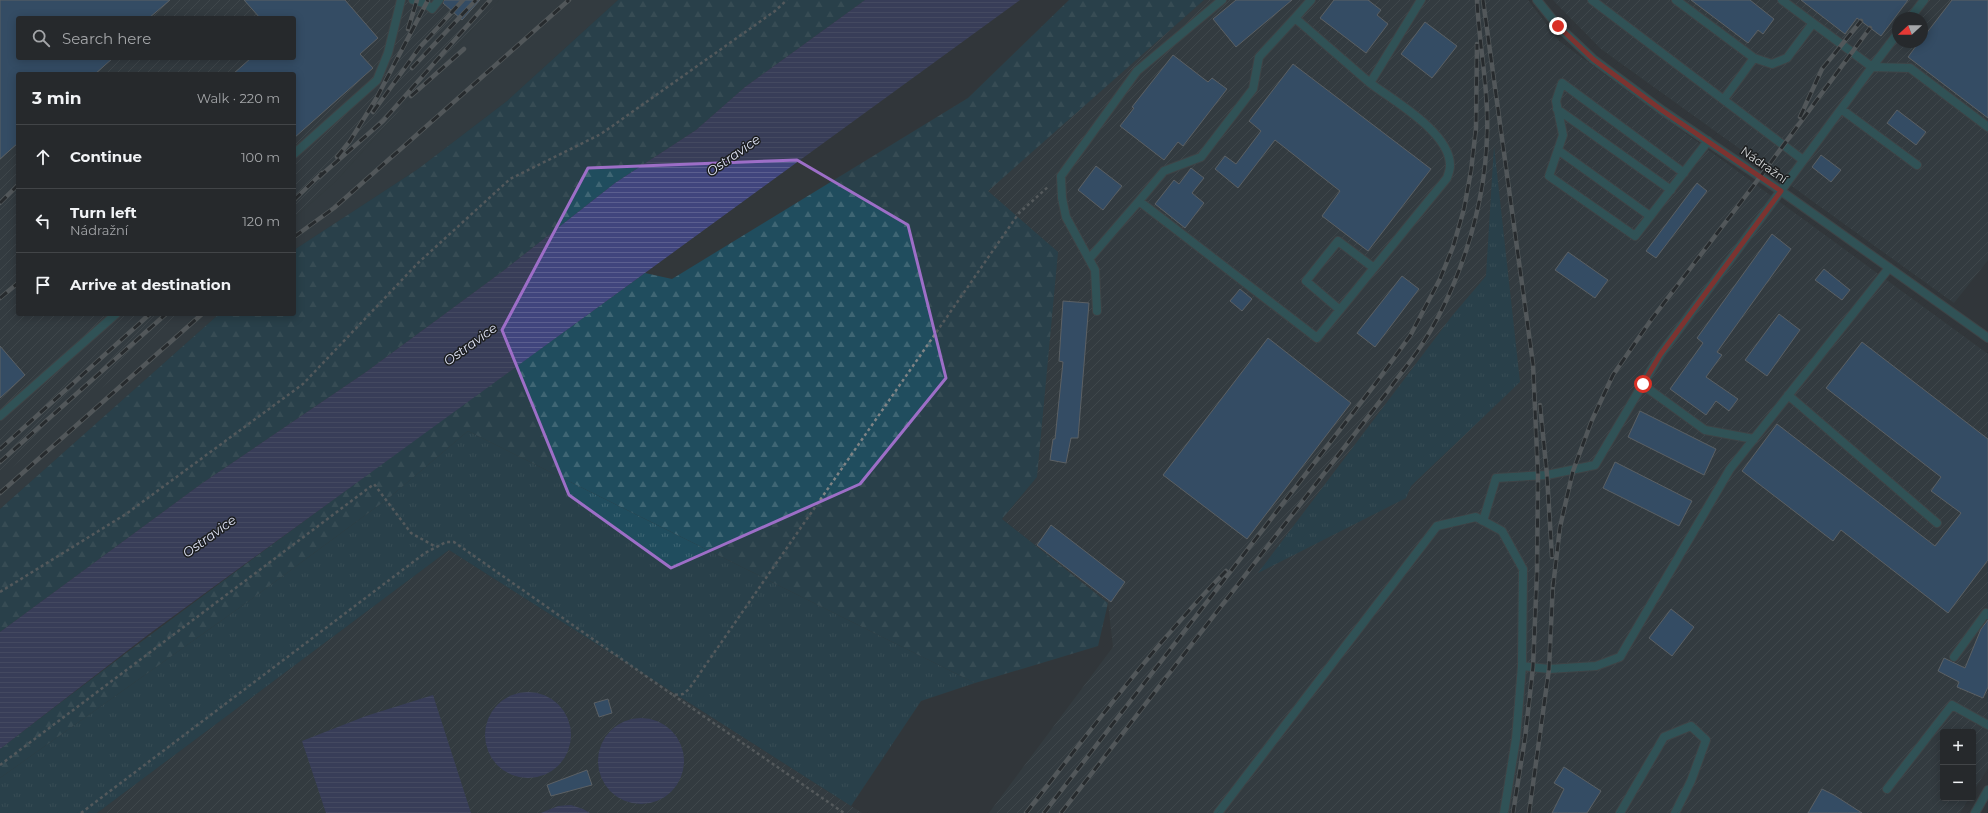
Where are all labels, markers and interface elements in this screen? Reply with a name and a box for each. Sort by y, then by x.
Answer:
north arrow [1892,12,1928,48]
search box [16,16,296,60]
route end [1549,17,1567,35]
icon: search [30,27,52,49]
text: Search here [62,29,151,48]
text: 3 min [32,88,82,108]
text: Walk · 220 m [197,90,280,106]
water label: Ostravice [703,131,763,179]
street label: Nádražní [1738,143,1791,187]
icon: ahead [32,146,54,168]
text: Continue [70,147,142,166]
text: 100 m [241,149,280,165]
text: Turn left [70,203,137,222]
icon: left [32,210,54,232]
text: 120 m [242,213,280,229]
text: Nádražní [70,222,128,238]
icon: arrive [32,274,54,296]
text: Arrive at destination [70,275,231,294]
water label: Ostravice [440,319,500,369]
route start [1634,375,1652,393]
water label: Ostravice [179,511,239,561]
map controls [1940,729,1976,801]
button: + [1940,729,1976,765]
button: − [1940,765,1976,801]

